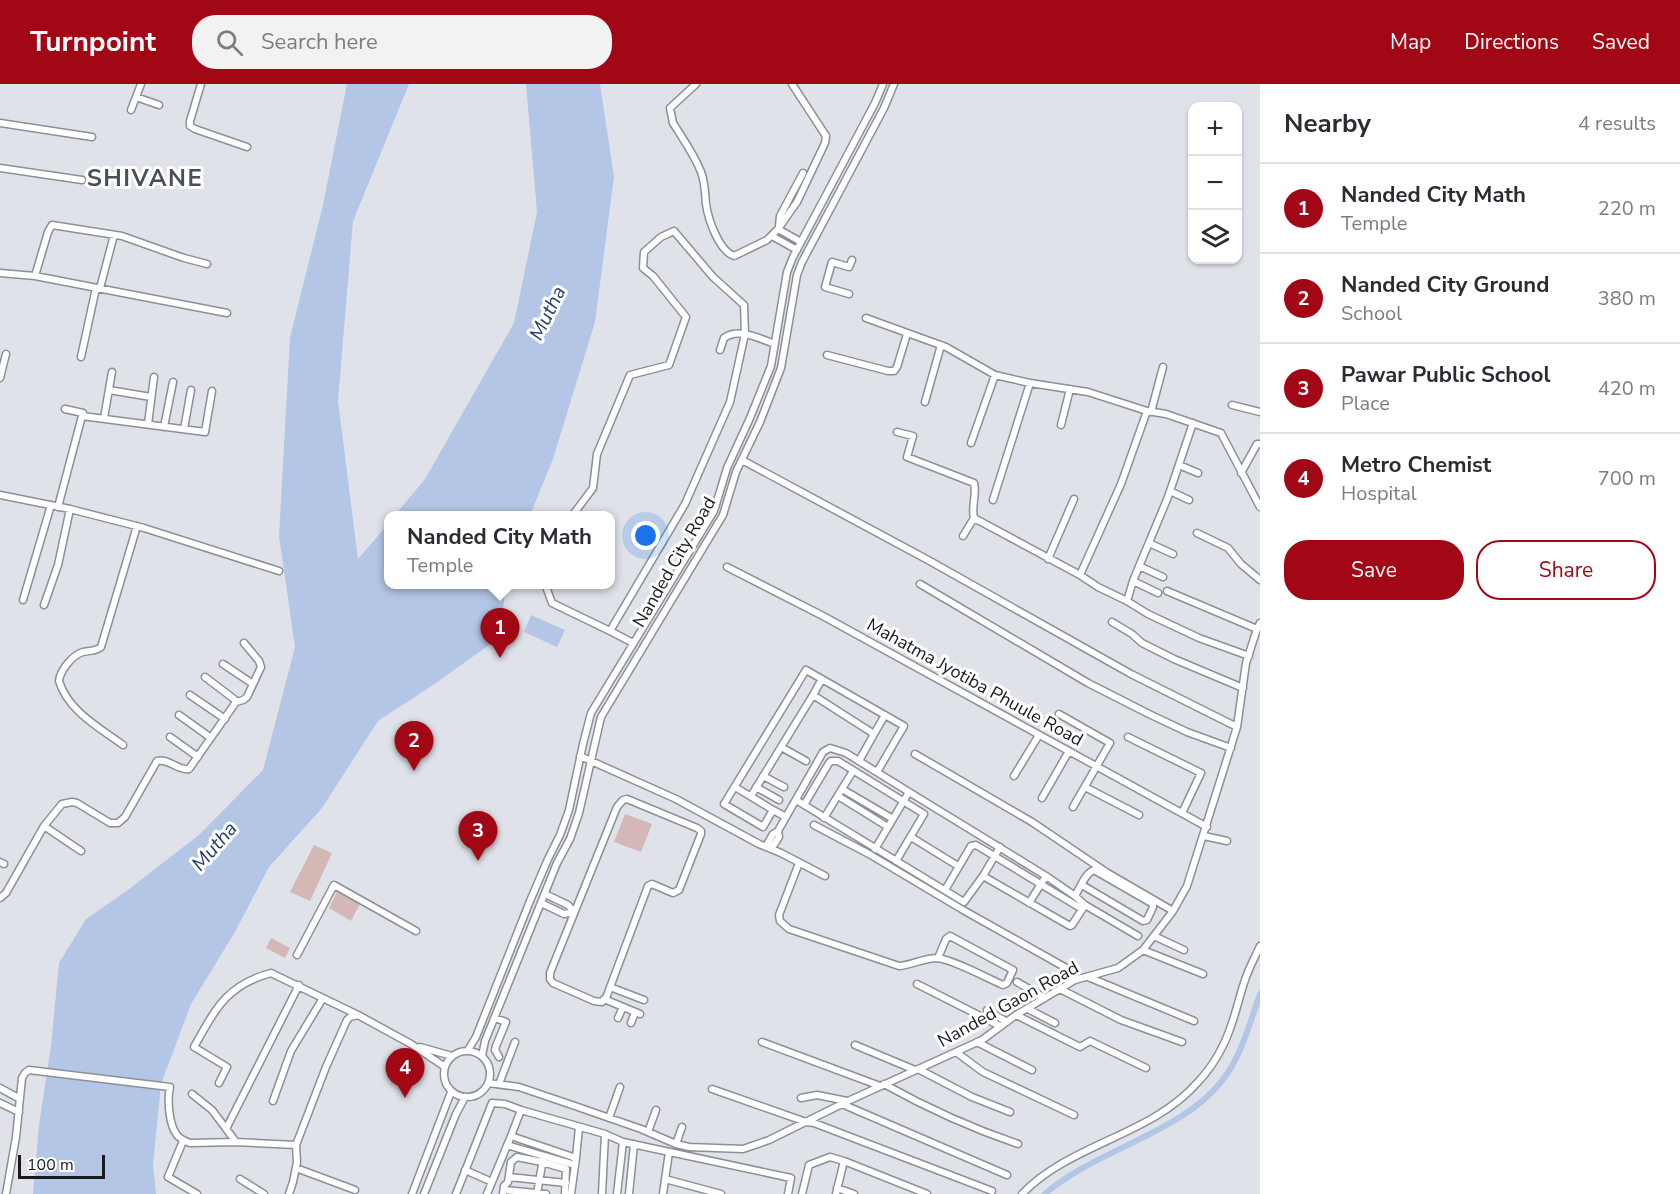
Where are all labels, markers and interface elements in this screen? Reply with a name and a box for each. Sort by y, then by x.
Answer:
search box [192,15,612,69]
text: Turnpoint [30,23,156,61]
icon: search [213,26,246,59]
text: Search here [261,27,378,57]
text: Map [1390,28,1431,56]
text: Directions [1464,28,1559,56]
text: Saved [1592,28,1650,56]
map controls [1188,102,1242,264]
button: + [1188,102,1242,156]
text: Nearby [1284,106,1371,141]
text: 4 results [1578,110,1656,137]
button: − [1188,156,1242,210]
district label: SHIVANE [87,162,203,194]
text: Nanded City Math [1341,180,1526,210]
text: 1 [1298,195,1310,222]
text: 220 m [1598,195,1656,222]
button: layers [1188,210,1242,264]
text: Temple [1341,210,1407,237]
text: Nanded City Ground [1341,270,1549,300]
water label: Mutha [523,282,572,345]
text: 2 [1298,285,1310,312]
text: 380 m [1598,285,1656,312]
text: School [1341,300,1402,327]
text: Pawar Public School [1341,360,1550,390]
text: 3 [1298,375,1310,402]
text: 420 m [1598,375,1656,402]
text: Place [1341,390,1390,417]
text: Metro Chemist [1341,450,1491,480]
text: 4 [1298,465,1310,492]
text: 700 m [1598,465,1656,492]
text: Hospital [1341,480,1417,507]
street label: Nanded City Road [627,492,721,632]
popup [384,511,615,589]
your location [631,521,660,550]
text: Nanded City Math [407,522,592,552]
button: Save [1284,540,1464,600]
button: Share [1476,540,1656,600]
text: Temple [407,552,474,579]
pin: 1 [480,608,520,658]
street label: Mahatma Jyotiba Phuule Road [863,612,1087,752]
pin: 2 [394,722,434,771]
pin: 3 [458,812,498,861]
water label: Mutha [185,816,243,877]
street label: Nanded Gaon Road [933,955,1083,1053]
pin: 4 [386,1048,424,1098]
scale bar [18,1152,105,1180]
text: 100 m [27,1154,74,1176]

